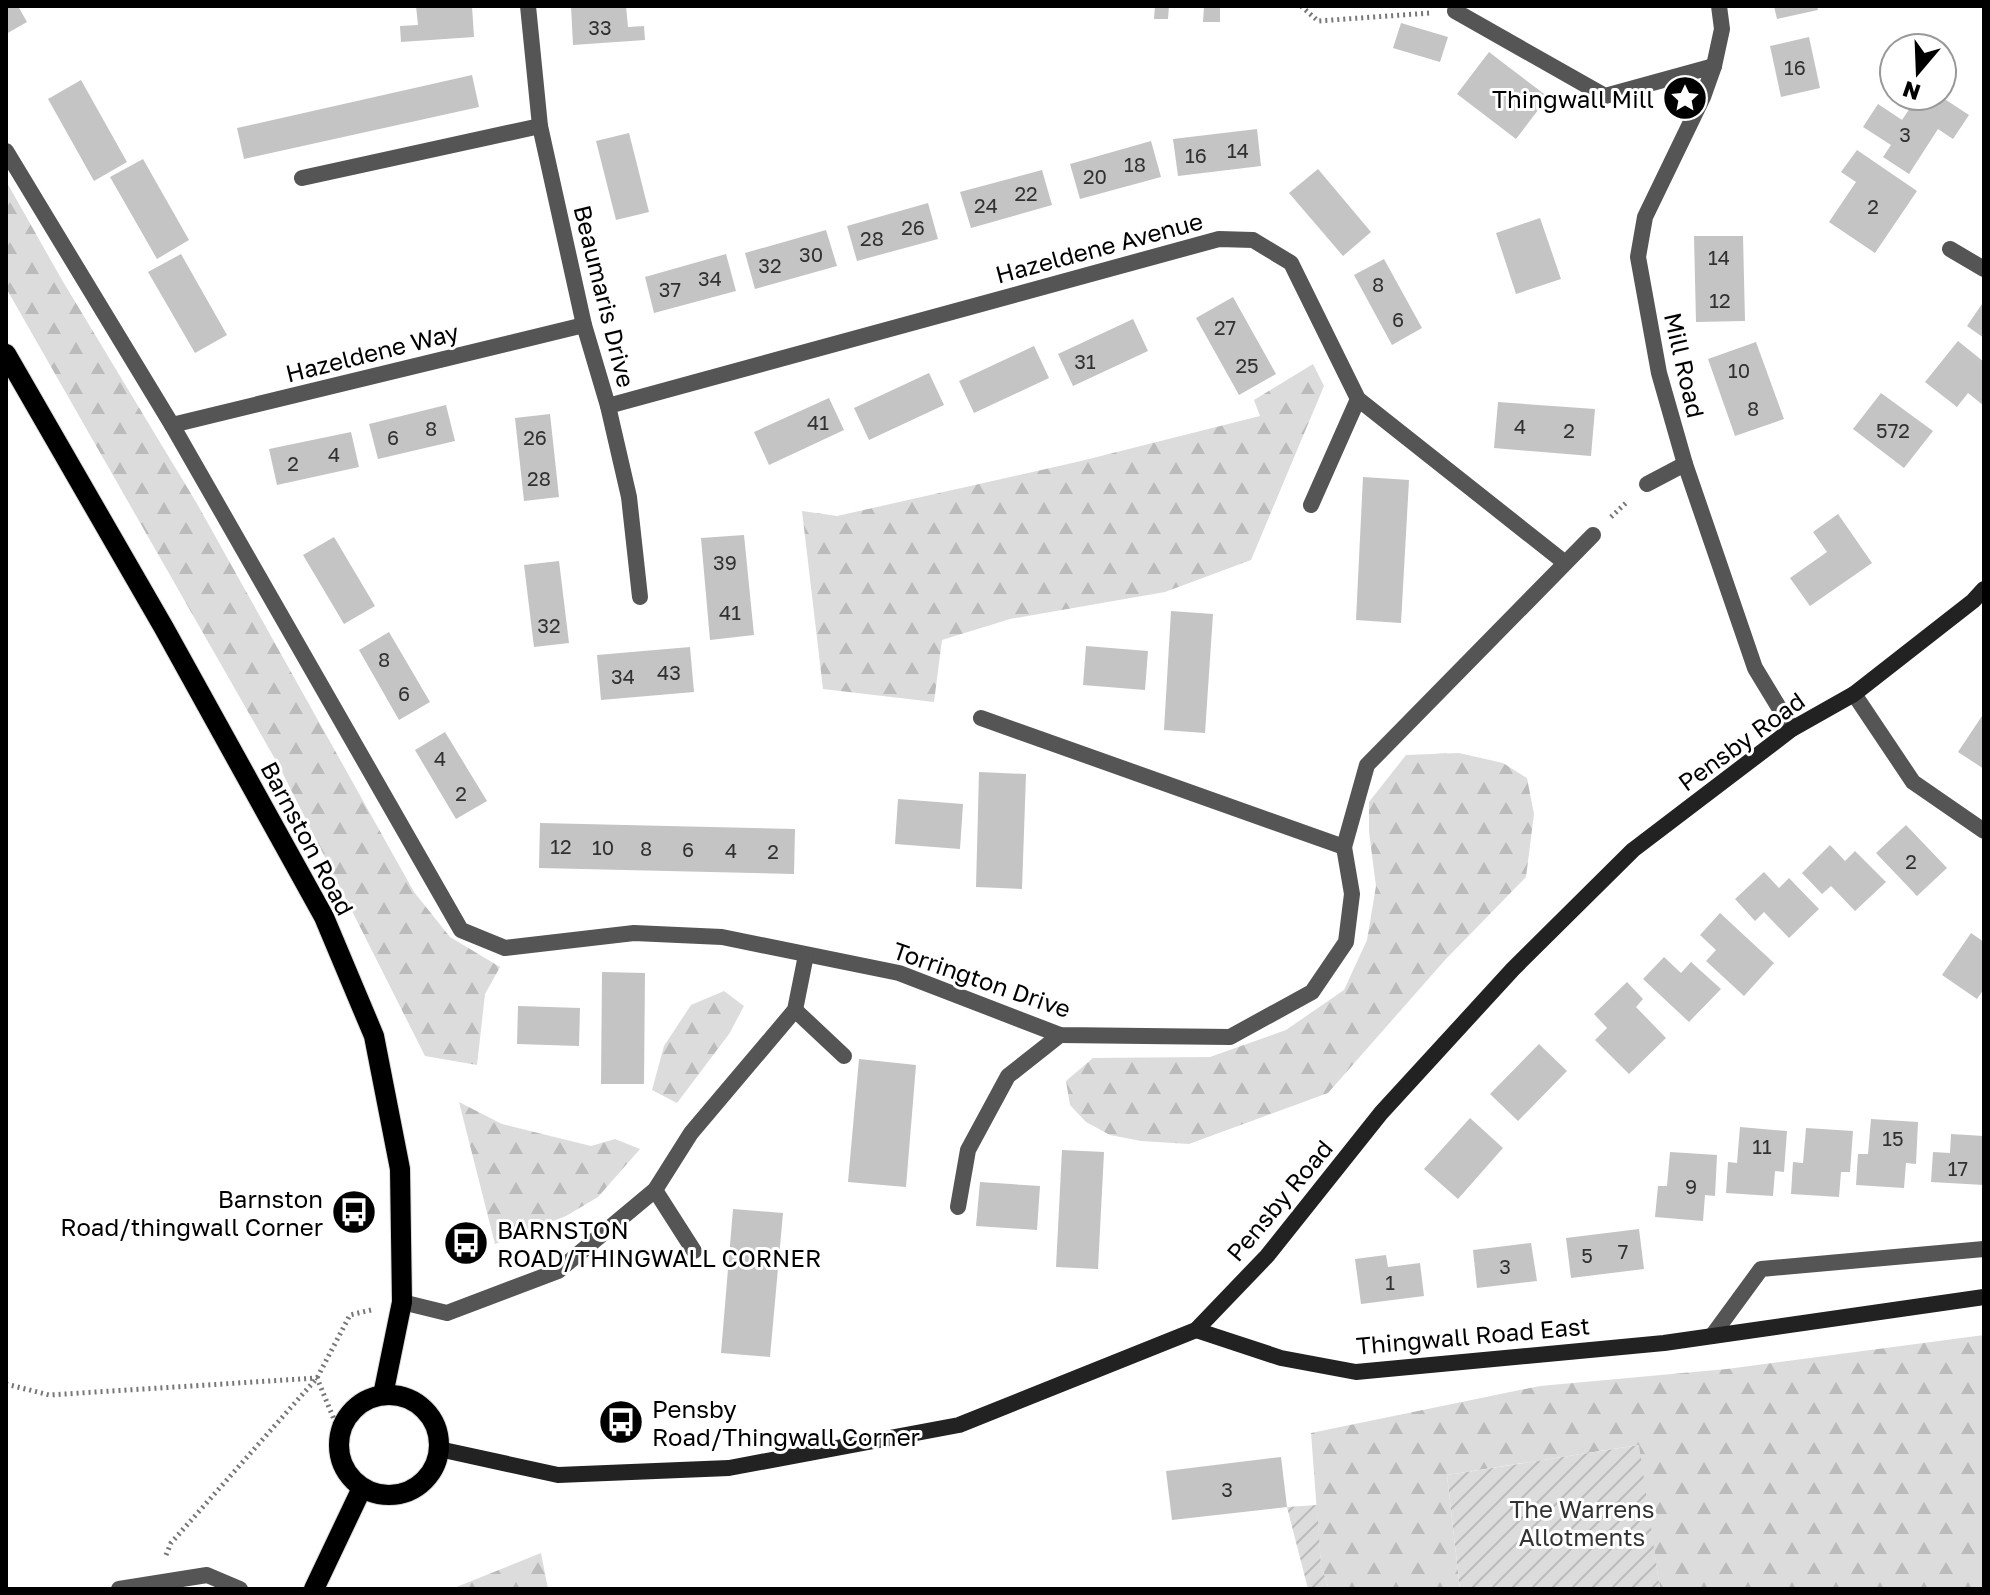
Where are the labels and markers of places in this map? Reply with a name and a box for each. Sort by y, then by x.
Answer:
place icon: Thingwall Mill [1661,74,1709,122]
place label: Thingwall Mill [1492,84,1654,113]
place label: Barnston Road/thingwall Corner [60,1184,323,1241]
bus stop icon: Barnston Road/thingwall Corner [330,1188,378,1236]
place label: BARNSTON ROAD/THINGWALL CORNER [497,1215,821,1272]
bus stop icon: BARNSTON ROAD/THINGWALL CORNER [442,1219,490,1267]
place label: Pensby Road/Thingwall Corner [652,1394,920,1451]
bus stop icon: Pensby Road/Thingwall Corner [597,1398,645,1446]

